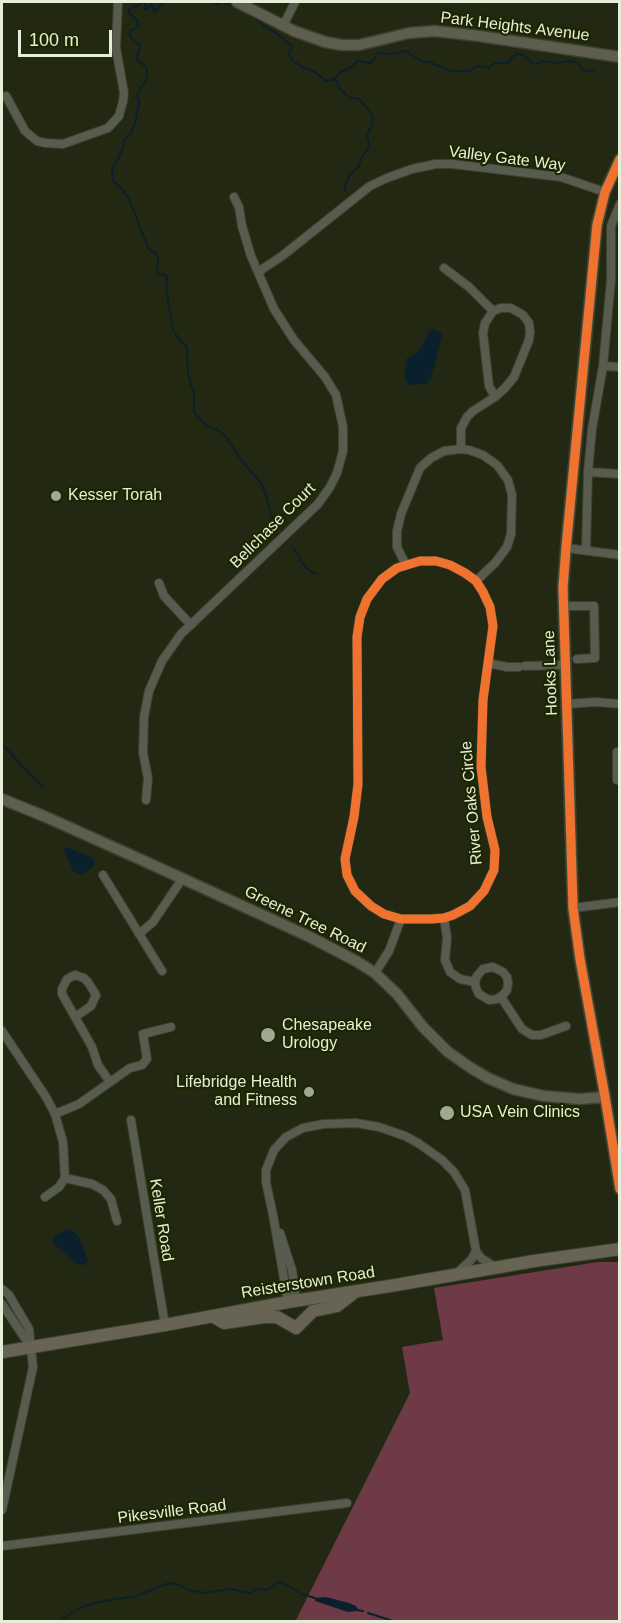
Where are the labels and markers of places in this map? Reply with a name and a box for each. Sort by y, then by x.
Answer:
place label: Kesser Torah [68,486,162,506]
marker: Kesser Torah [49,489,63,503]
place label: Chesapeake Urology [282,1016,372,1054]
marker: Chesapeake Urology [259,1026,277,1044]
place label: Lifebridge Health and Fitness [176,1073,297,1111]
marker: Lifebridge Health and Fitness [302,1085,316,1099]
place label: USA Vein Clinics [460,1103,580,1123]
marker: USA Vein Clinics [438,1104,456,1122]

